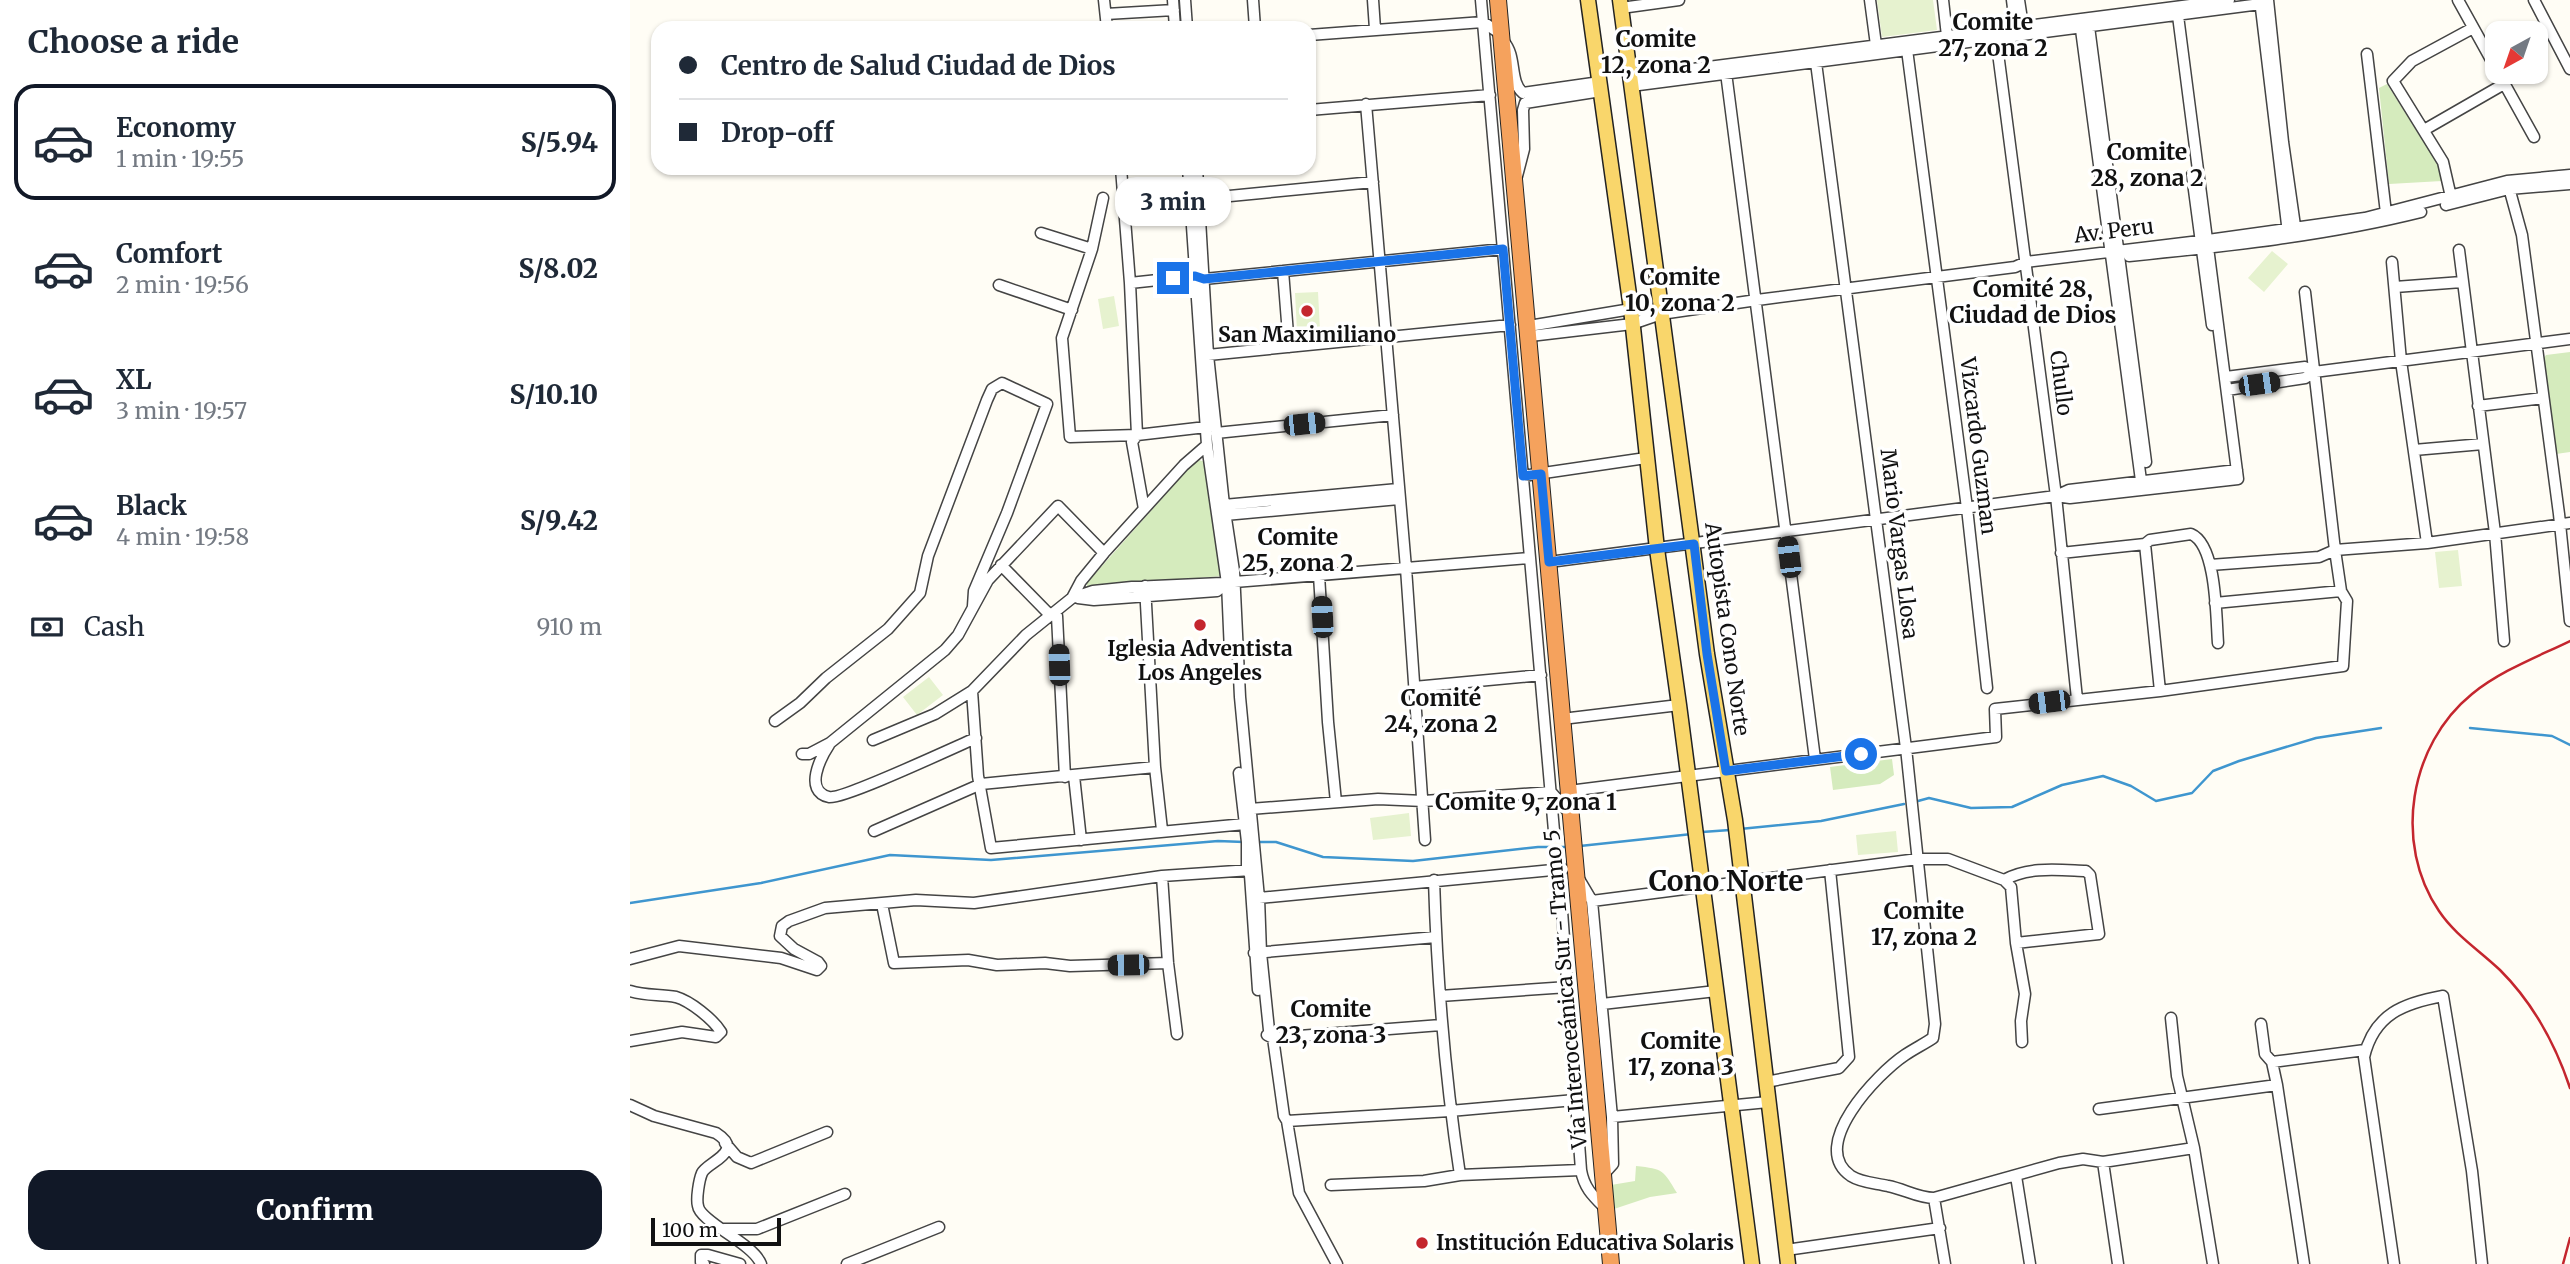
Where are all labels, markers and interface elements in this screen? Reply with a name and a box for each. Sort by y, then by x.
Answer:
district label: Comite 27, zona 2 [1938,7,2048,63]
north arrow [2485,21,2548,84]
map controls [2485,21,2548,84]
text: Choose a ride [28,22,239,62]
district label: Comite 12, zona 2 [1601,24,1711,80]
text: Centro de Salud Ciudad de Dios [721,49,1116,82]
icon: car [32,111,95,174]
text: Economy [116,111,236,144]
text: Drop-off [721,116,834,149]
text: S/5.94 [521,126,598,159]
district label: Comite 28, zona 2 [2090,137,2204,193]
text: 1 min · 19:55 [116,144,244,173]
callout: 3 min [1115,176,1231,226]
text: 3 min [1140,187,1206,216]
street label: Av. Peru [2071,212,2155,249]
icon: car [32,237,95,300]
text: Comfort [116,237,222,270]
text: S/8.02 [518,252,598,285]
route end [1157,262,1189,294]
district label: Comite 10, zona 2 [1625,262,1735,318]
text: 2 min · 19:56 [116,270,249,299]
district label: Comité 28, Ciudad de Dios [1949,274,2117,329]
marker: San Maximiliano [1299,303,1315,319]
place label: San Maximiliano [1218,321,1396,348]
street label: Chullo [2044,349,2079,417]
street label: Vizcardo Guzman [1954,355,2003,536]
icon: car [32,363,95,426]
text: XL [116,363,152,396]
car [2237,371,2282,397]
text: S/10.10 [510,378,598,411]
text: 3 min · 19:57 [116,396,247,425]
car [1283,411,1326,437]
street label: Mario Vargas Llosa [1874,447,1925,641]
icon: car [32,489,95,552]
text: Black [116,489,187,522]
text: S/9.42 [520,504,598,537]
street label: Autopista Cono Norte [1699,520,1756,737]
text: 4 min · 19:58 [116,522,249,551]
district label: Comite 25, zona 2 [1242,522,1354,578]
car [1777,535,1802,579]
car [1311,595,1334,639]
icon: cash [28,608,66,646]
text: Cash [84,610,145,643]
text: 910 m [536,612,602,641]
marker: Iglesia Adventista Los Angeles [1192,617,1208,633]
place label: Iglesia Adventista Los Angeles [1107,635,1293,686]
car [1048,644,1071,686]
district label: Comité 24, zona 2 [1384,683,1498,739]
car [2027,689,2072,715]
route start [1845,738,1877,770]
district label: Comite 9, zona 1 [1435,787,1617,817]
street label: Vía Interoceánica Sur - Tramo 5 [1538,828,1593,1151]
district label: Cono Norte [1649,863,1803,899]
district label: Comite 17, zona 2 [1871,896,1977,952]
car [1107,954,1150,976]
district label: Comite 23, zona 3 [1276,994,1386,1050]
district label: Comite 17, zona 3 [1628,1026,1734,1082]
button: Confirm [28,1170,602,1250]
scale bar [651,1215,780,1247]
text: 100 m [662,1218,718,1242]
place label: Institución Educativa Solaris [1436,1229,1734,1256]
marker: Institución Educativa Solaris [1414,1235,1430,1251]

